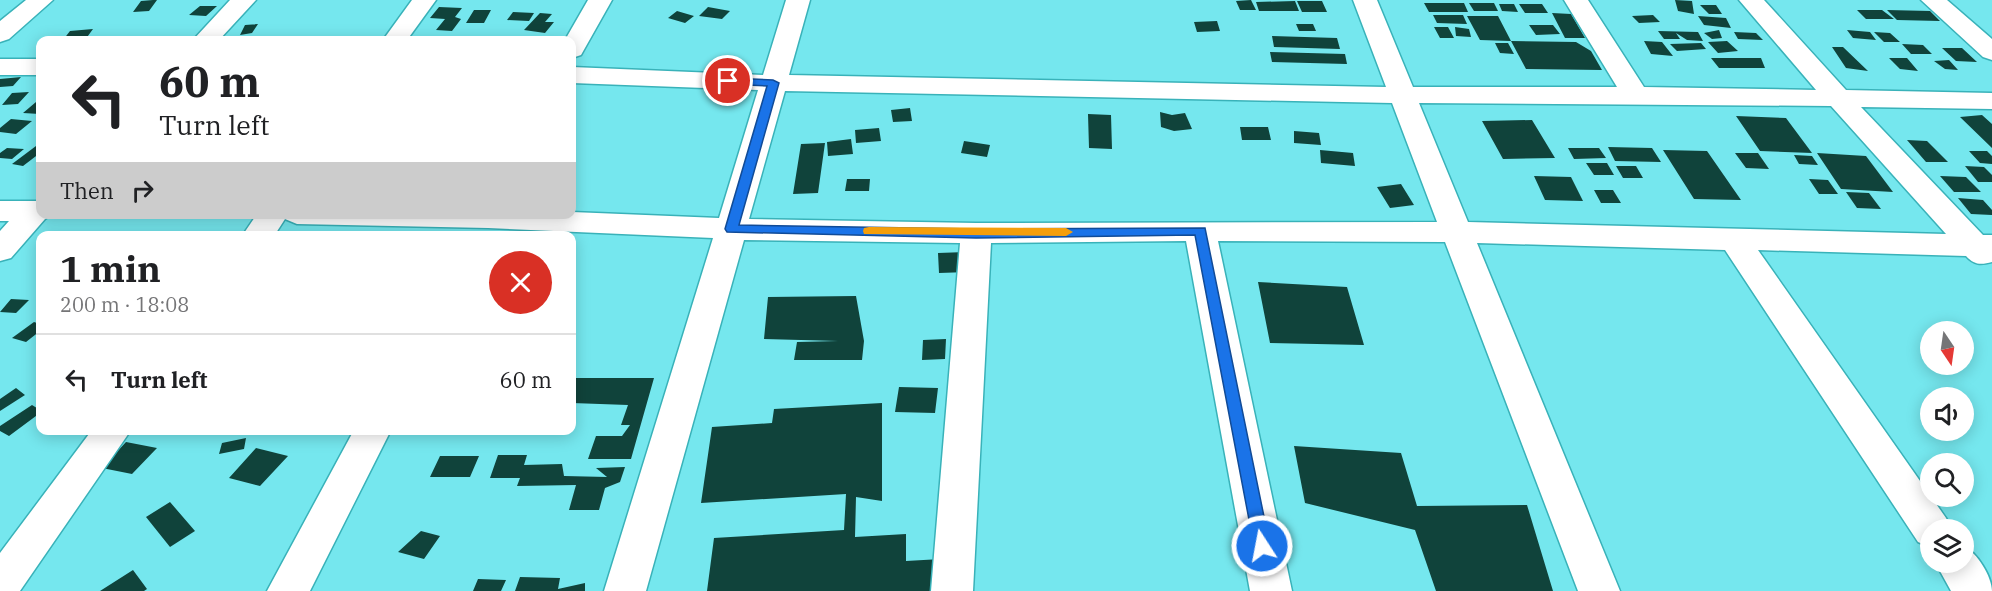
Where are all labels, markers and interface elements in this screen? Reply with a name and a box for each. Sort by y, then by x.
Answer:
text: 60 m [159,54,260,109]
pin [702,55,753,106]
icon: left [60,60,138,138]
icon: arrive [711,64,744,97]
text: Turn left [159,107,270,142]
icon: right [126,174,159,207]
text: Then [60,176,114,205]
text: 1 min [60,245,161,292]
button: close [489,251,552,314]
text: 200 m · 18:08 [60,291,189,318]
north arrow [1920,321,1974,375]
map controls [1920,321,1974,573]
icon: left [60,363,93,396]
text: Turn left [111,365,207,394]
text: 60 m [500,365,552,394]
button: sound [1920,387,1974,441]
button: search [1920,453,1974,507]
position arrow [1230,514,1294,578]
button: layers [1920,519,1974,573]

